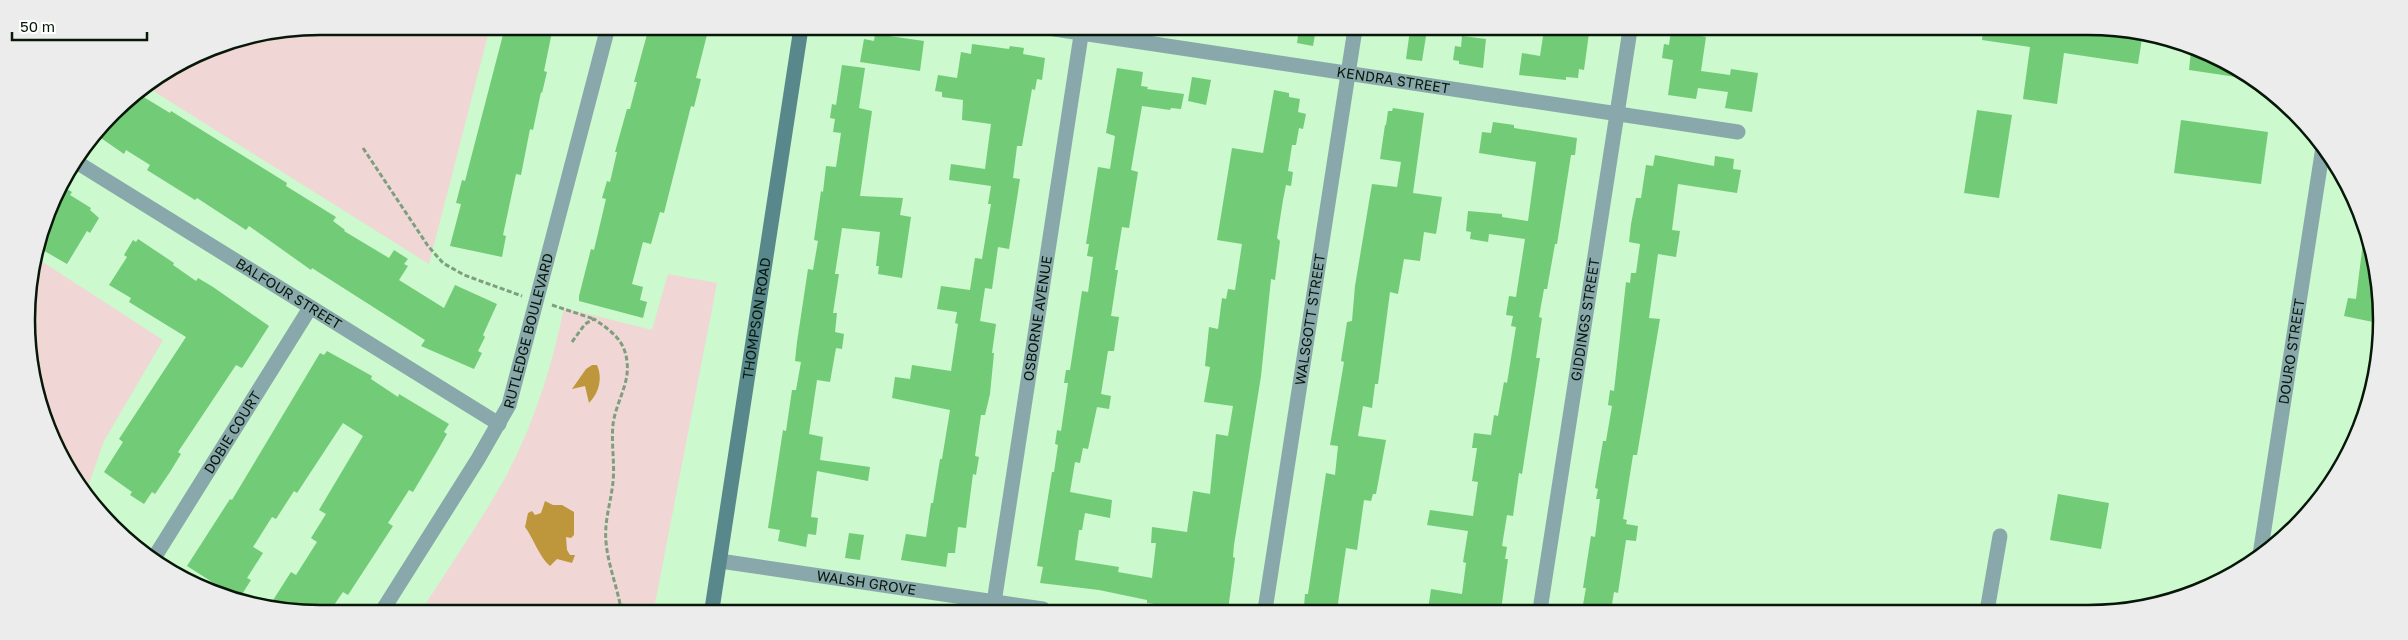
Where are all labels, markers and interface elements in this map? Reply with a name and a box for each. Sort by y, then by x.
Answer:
scale bar [12,10,148,42]
text: 50 m [20,17,55,35]
street label: KENDRA STREET [1336,63,1451,96]
street label: RUTLEDGE BOULEVARD [499,251,556,410]
street label: WALSGOTT STREET [1291,252,1328,386]
street label: BALFOUR STREET [233,254,345,333]
street label: OSBORNE AVENUE [1019,254,1055,382]
street label: THOMPSON ROAD [738,256,774,381]
street label: GIDDINGS STREET [1567,256,1603,382]
street label: DOURO STREET [2274,297,2308,405]
street label: DOBIE COURT [200,387,264,477]
street label: WALSH GROVE [816,566,917,598]

